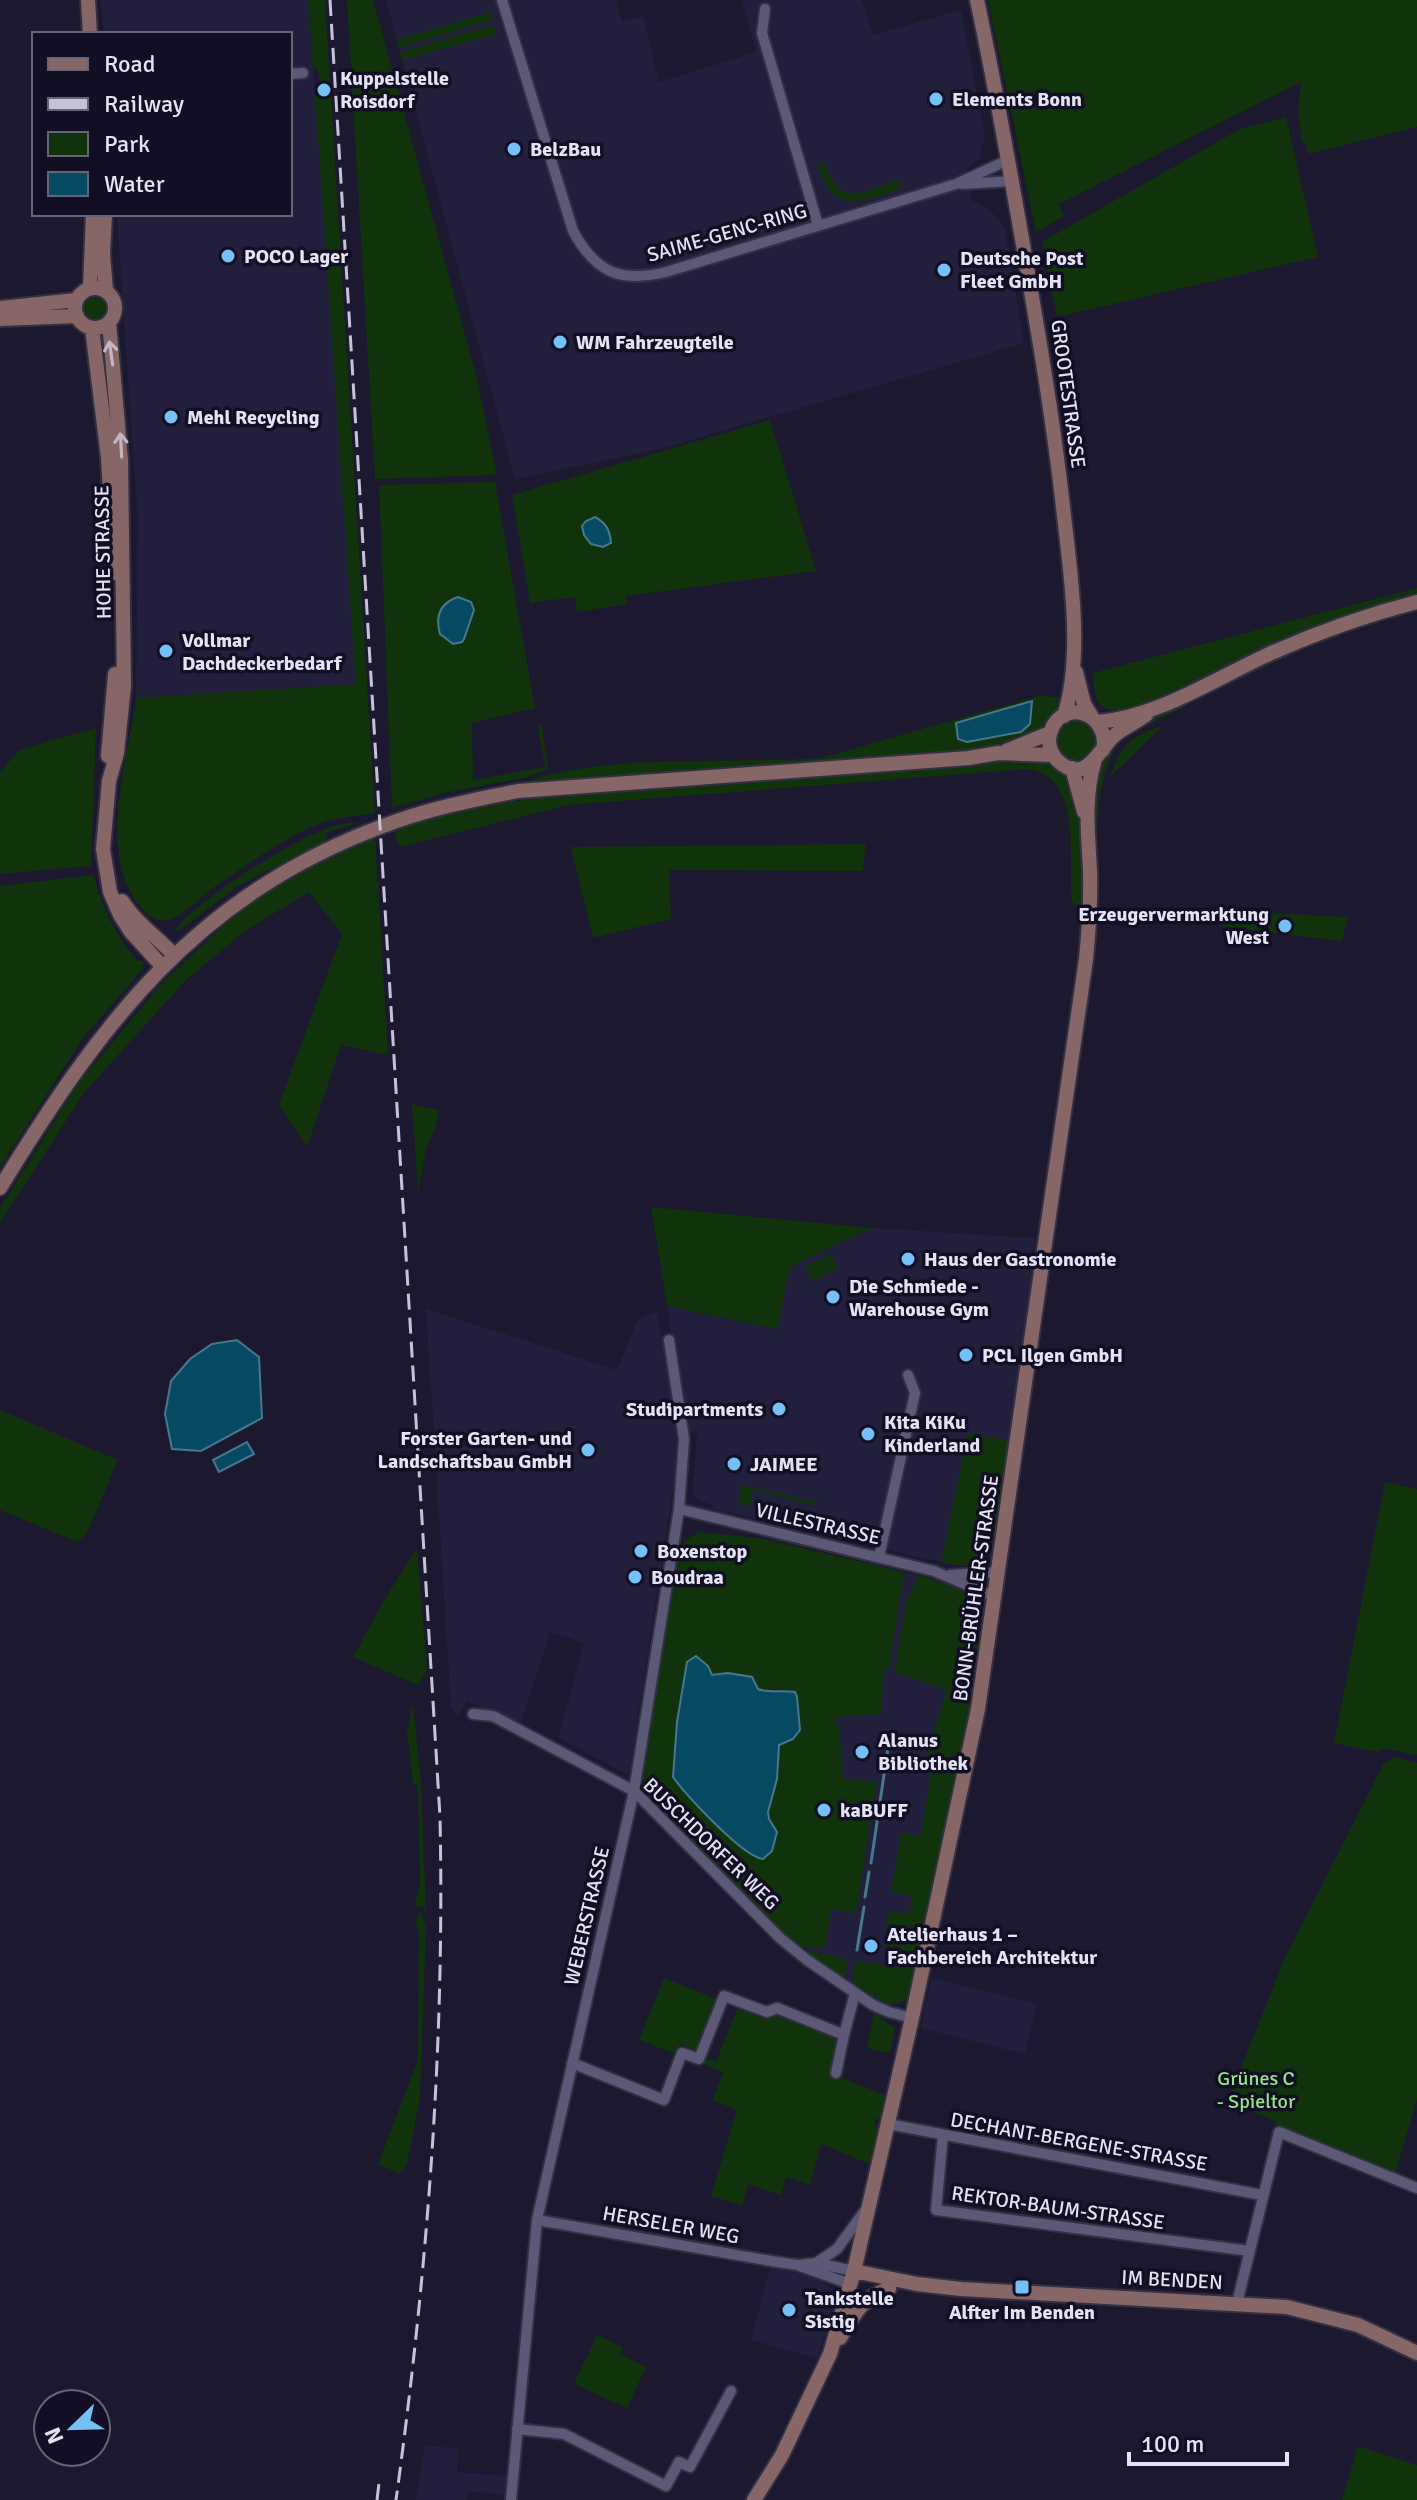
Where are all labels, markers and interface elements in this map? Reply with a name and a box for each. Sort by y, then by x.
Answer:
legend [32,32,292,216]
text: Road [104,49,155,79]
place label: Kuppelstelle Roisdorf [340,66,449,114]
marker: Kuppelstelle Roisdorf [315,81,333,99]
place label: Elements Bonn [952,87,1082,112]
text: Railway [104,89,184,119]
marker: Elements Bonn [927,90,945,108]
text: Park [104,129,150,159]
place label: BelzBau [530,137,601,162]
marker: BelzBau [505,140,523,158]
text: Water [104,169,165,199]
street label: SAIME-GENC-RING [644,198,810,268]
place label: POCO Lager [244,244,348,269]
place label: Deutsche Post Fleet GmbH [960,246,1084,294]
marker: POCO Lager [219,247,237,265]
marker: Deutsche Post Fleet GmbH [935,261,953,279]
street label: GROOTESTRASSE [1045,318,1091,470]
place label: WM Fahrzeugteile [576,330,734,355]
marker: WM Fahrzeugteile [551,333,569,351]
one-way arrow [103,341,118,366]
place label: Mehl Recycling [187,405,320,430]
marker: Mehl Recycling [162,408,180,426]
one-way arrow [113,432,128,459]
street label: HOHE STRASSE [89,485,117,619]
place label: Vollmar Dachdeckerbedarf [182,628,343,676]
marker: Vollmar Dachdeckerbedarf [157,642,175,660]
place label: Erzeugervermarktung West [1078,902,1270,950]
marker: Erzeugervermarktung West [1276,917,1294,935]
place label: Haus der Gastronomie [924,1247,1117,1272]
marker: Haus der Gastronomie [899,1250,917,1268]
place label: Die Schmiede - Warehouse Gym [849,1274,989,1322]
marker: Die Schmiede - Warehouse Gym [824,1288,842,1306]
place label: PCL Ilgen GmbH [982,1343,1123,1368]
marker: PCL Ilgen GmbH [957,1346,975,1364]
place label: Studipartments [626,1397,763,1422]
marker: Studipartments [770,1400,788,1418]
place label: Kita KiKu Kinderland [884,1410,980,1458]
marker: Kita KiKu Kinderland [859,1425,877,1443]
place label: Forster Garten- und Landschaftsbau GmbH [378,1426,572,1474]
marker: Forster Garten- und Landschaftsbau GmbH [579,1441,597,1459]
place label: JAIMEE [750,1452,818,1477]
marker: JAIMEE [725,1455,743,1473]
street label: BONN-BRÜHLER-STRASSE [948,1473,1004,1703]
street label: VILLESTRASSE [753,1497,883,1551]
place label: Boxenstop [657,1539,747,1564]
marker: Boxenstop [632,1542,650,1560]
place label: Boudraa [651,1565,724,1590]
marker: Boudraa [626,1568,644,1586]
place label: Alanus Bibliothek [878,1728,969,1776]
marker: Alanus Bibliothek [853,1743,871,1761]
street label: BUSCHDORFER WEG [638,1773,784,1915]
place label: kaBUFF [840,1798,908,1823]
marker: kaBUFF [815,1801,833,1819]
street label: WEBERSTRASSE [559,1844,615,1988]
place label: Atelierhaus 1 – Fachbereich Architektur [887,1922,1097,1970]
marker: Atelierhaus 1 – Fachbereich Architektur [862,1937,880,1955]
park label: Grünes C - Spieltor [1217,2066,1296,2114]
street label: DECHANT-BERGENE-STRASSE [948,2107,1210,2177]
street label: REKTOR-BAUM-STRASSE [950,2181,1166,2235]
street label: HERSELER WEG [601,2201,741,2249]
street label: IM BENDEN [1121,2265,1223,2295]
marker: Alfter Im Benden [1013,2278,1031,2296]
place label: Tankstelle Sistig [805,2286,894,2334]
place label: Alfter Im Benden [949,2300,1095,2325]
marker: Tankstelle Sistig [780,2301,798,2319]
north arrow [32,2388,112,2468]
scale bar [1129,2416,1287,2466]
text: N [39,2423,69,2448]
text: 100 m [1141,2429,1204,2459]

